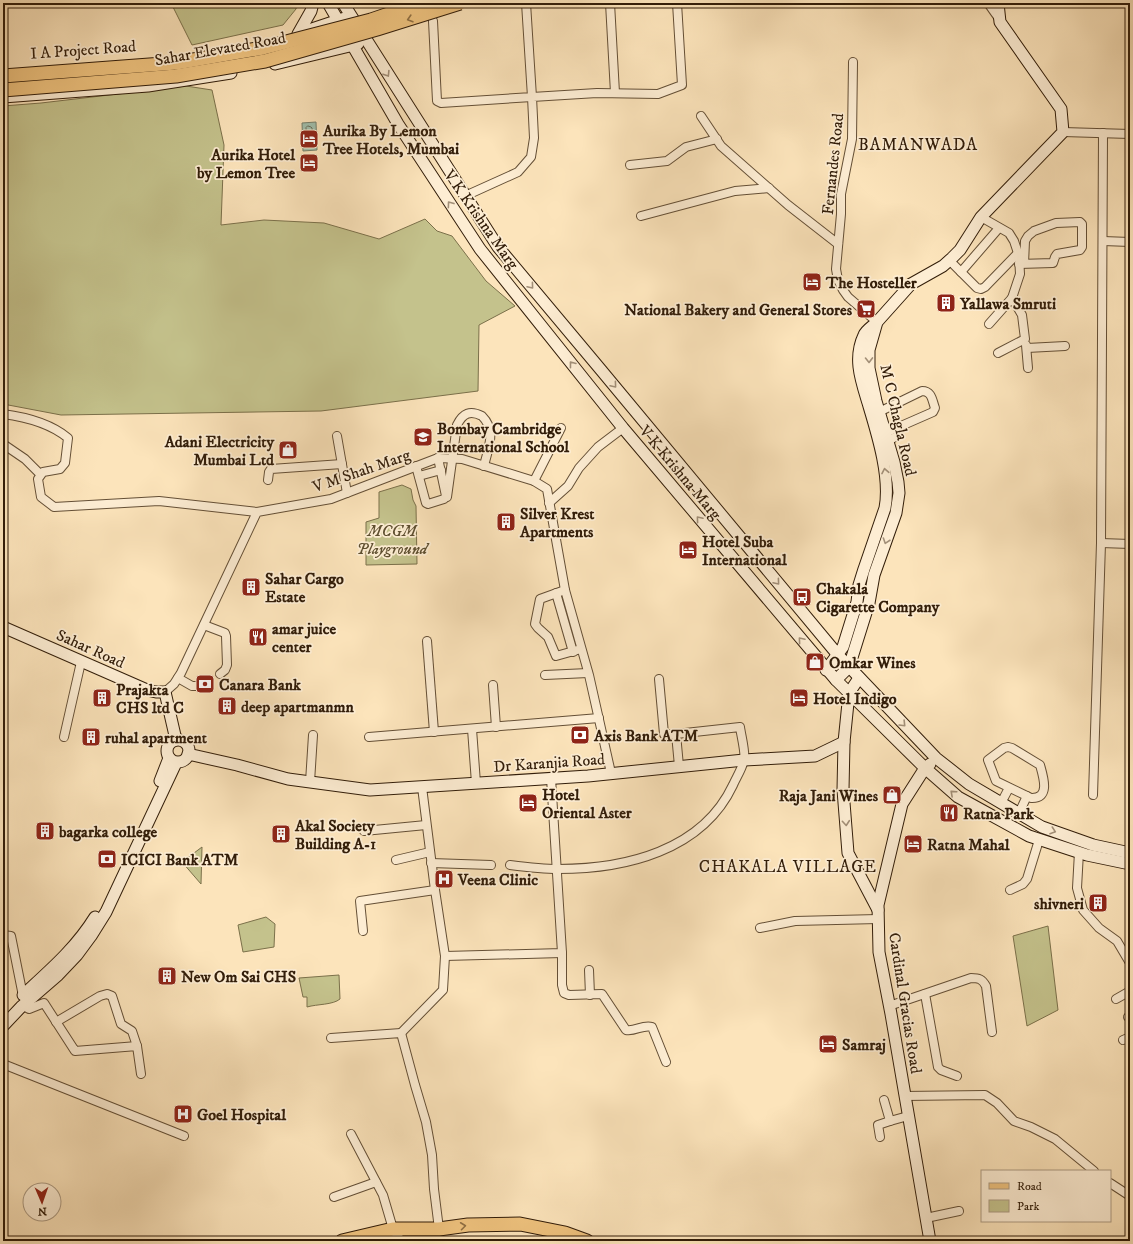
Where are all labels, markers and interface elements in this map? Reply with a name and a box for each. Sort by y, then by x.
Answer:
one-way arrow [406,14,413,23]
street label: Sahar Elevated Road [153,28,287,70]
street label: I A Project Road [30,36,137,64]
one-way arrow [382,70,390,77]
street label: Fernandes Road [818,112,848,216]
place label: Aurika By Lemon Tree Hotels, Mumbai [322,121,459,159]
hotel icon: Aurika By Lemon Tree Hotels, Mumbai [298,128,320,150]
district label: BAMANWADA [858,134,978,156]
place label: Aurika Hotel by Lemon Tree [196,145,296,183]
hotel icon: Aurika Hotel by Lemon Tree [298,152,320,174]
street label: V K Krishna Marg [439,165,523,273]
one-way arrow [448,201,455,208]
hotel icon: The Hosteller [801,271,823,293]
place label: The Hosteller [825,273,918,293]
one-way arrow [526,281,533,288]
building icon: Yallawa Smruti [935,292,957,314]
place label: Yallawa Smruti [959,294,1056,314]
supermarket icon: National Bakery and General Stores [855,298,877,320]
place label: National Bakery and General Stores [624,300,853,320]
one-way arrow [865,357,873,363]
one-way arrow [570,362,577,369]
street label: M C Chagla Road [875,362,921,478]
one-way arrow [610,381,617,388]
place label: Bombay Cambridge International School [437,419,570,457]
street label: V K Krishna Marg [634,421,726,524]
school or university icon: Bombay Cambridge International School [412,426,434,448]
place label: Adani Electricity Mumbai Ltd [164,432,275,470]
shop icon: Adani Electricity Mumbai Ltd [277,439,299,461]
street label: V M Shah Marg [309,445,413,497]
one-way arrow [881,468,890,474]
place label: Silver Krest Apartments [519,504,595,542]
building icon: Silver Krest Apartments [495,511,517,533]
one-way arrow [697,516,704,523]
park label: MCGM Playground [357,521,430,559]
place label: Hotel Suba International [702,532,788,570]
one-way arrow [882,537,891,544]
hotel icon: Hotel Suba International [677,539,699,561]
place label: Sahar Cargo Estate [265,569,344,607]
building icon: Sahar Cargo Estate [240,576,262,598]
one-way arrow [773,578,780,585]
place label: Chakala Cigarette Company [816,579,940,617]
bus stop icon: Chakala Cigarette Company [791,586,813,608]
place label: amar juice center [272,619,337,657]
street label: Sahar Road [53,625,128,673]
restaurant icon: amar juice center [247,626,269,648]
one-way arrow [799,637,806,644]
shop icon: Omkar Wines [804,651,826,673]
place label: Omkar Wines [829,653,916,673]
bank icon: Canara Bank [194,673,216,695]
place label: Canara Bank [219,675,302,695]
place label: Prajakta CHS ltd C [116,680,184,718]
building icon: Prajakta CHS ltd C [91,687,113,709]
hotel icon: Hotel Indigo [788,687,810,709]
place label: Hotel Indigo [813,689,897,709]
building icon: deep apartmanmn [216,695,238,717]
place label: deep apartmanmn [241,697,355,717]
one-way arrow [899,719,906,727]
bank icon: Axis Bank ATM [569,724,591,746]
building icon: ruhal apartment [80,726,102,748]
place label: Axis Bank ATM [593,726,698,746]
place label: ruhal apartment [105,728,208,748]
street label: Dr Karanjia Road [493,749,606,777]
shop icon: Raja Jani Wines [881,784,903,806]
place label: Hotel Oriental Aster [542,785,633,823]
place label: Raja Jani Wines [779,786,879,806]
one-way arrow [950,790,957,797]
hotel icon: Hotel Oriental Aster [517,792,539,814]
restaurant icon: Ratna Park [938,802,960,824]
place label: Ratna Park [963,804,1035,824]
place label: Akal Society Building A-1 [294,816,376,854]
building icon: bagarka college [34,820,56,842]
one-way arrow [841,820,850,826]
place label: bagarka college [58,822,157,842]
building icon: Akal Society Building A-1 [270,823,292,845]
one-way arrow [1050,826,1057,835]
hotel icon: Ratna Mahal [902,833,924,855]
place label: Ratna Mahal [927,835,1011,855]
bank icon: ICICI Bank ATM [96,848,118,870]
place label: ICICI Bank ATM [121,850,239,870]
district label: CHAKALA VILLAGE [699,856,877,878]
hospital icon: Veena Clinic [433,868,455,890]
place label: Veena Clinic [457,870,538,890]
building icon: shivneri [1087,892,1109,914]
place label: shivneri [1034,894,1084,914]
street label: Cardinal Gracias Road [884,931,926,1075]
building icon: New Om Sai CHS [156,965,178,987]
place label: New Om Sai CHS [181,967,296,987]
hotel icon: Samraj [817,1033,839,1055]
place label: Samraj [842,1035,886,1055]
hospital icon: Goel Hospital [172,1103,194,1125]
place label: Goel Hospital [197,1105,287,1125]
legend [981,1170,1111,1222]
text: Road [1017,1179,1042,1194]
north arrow [22,1182,62,1222]
text: Park [1017,1199,1039,1214]
text: N [38,1204,47,1218]
one-way arrow [460,1222,466,1231]

